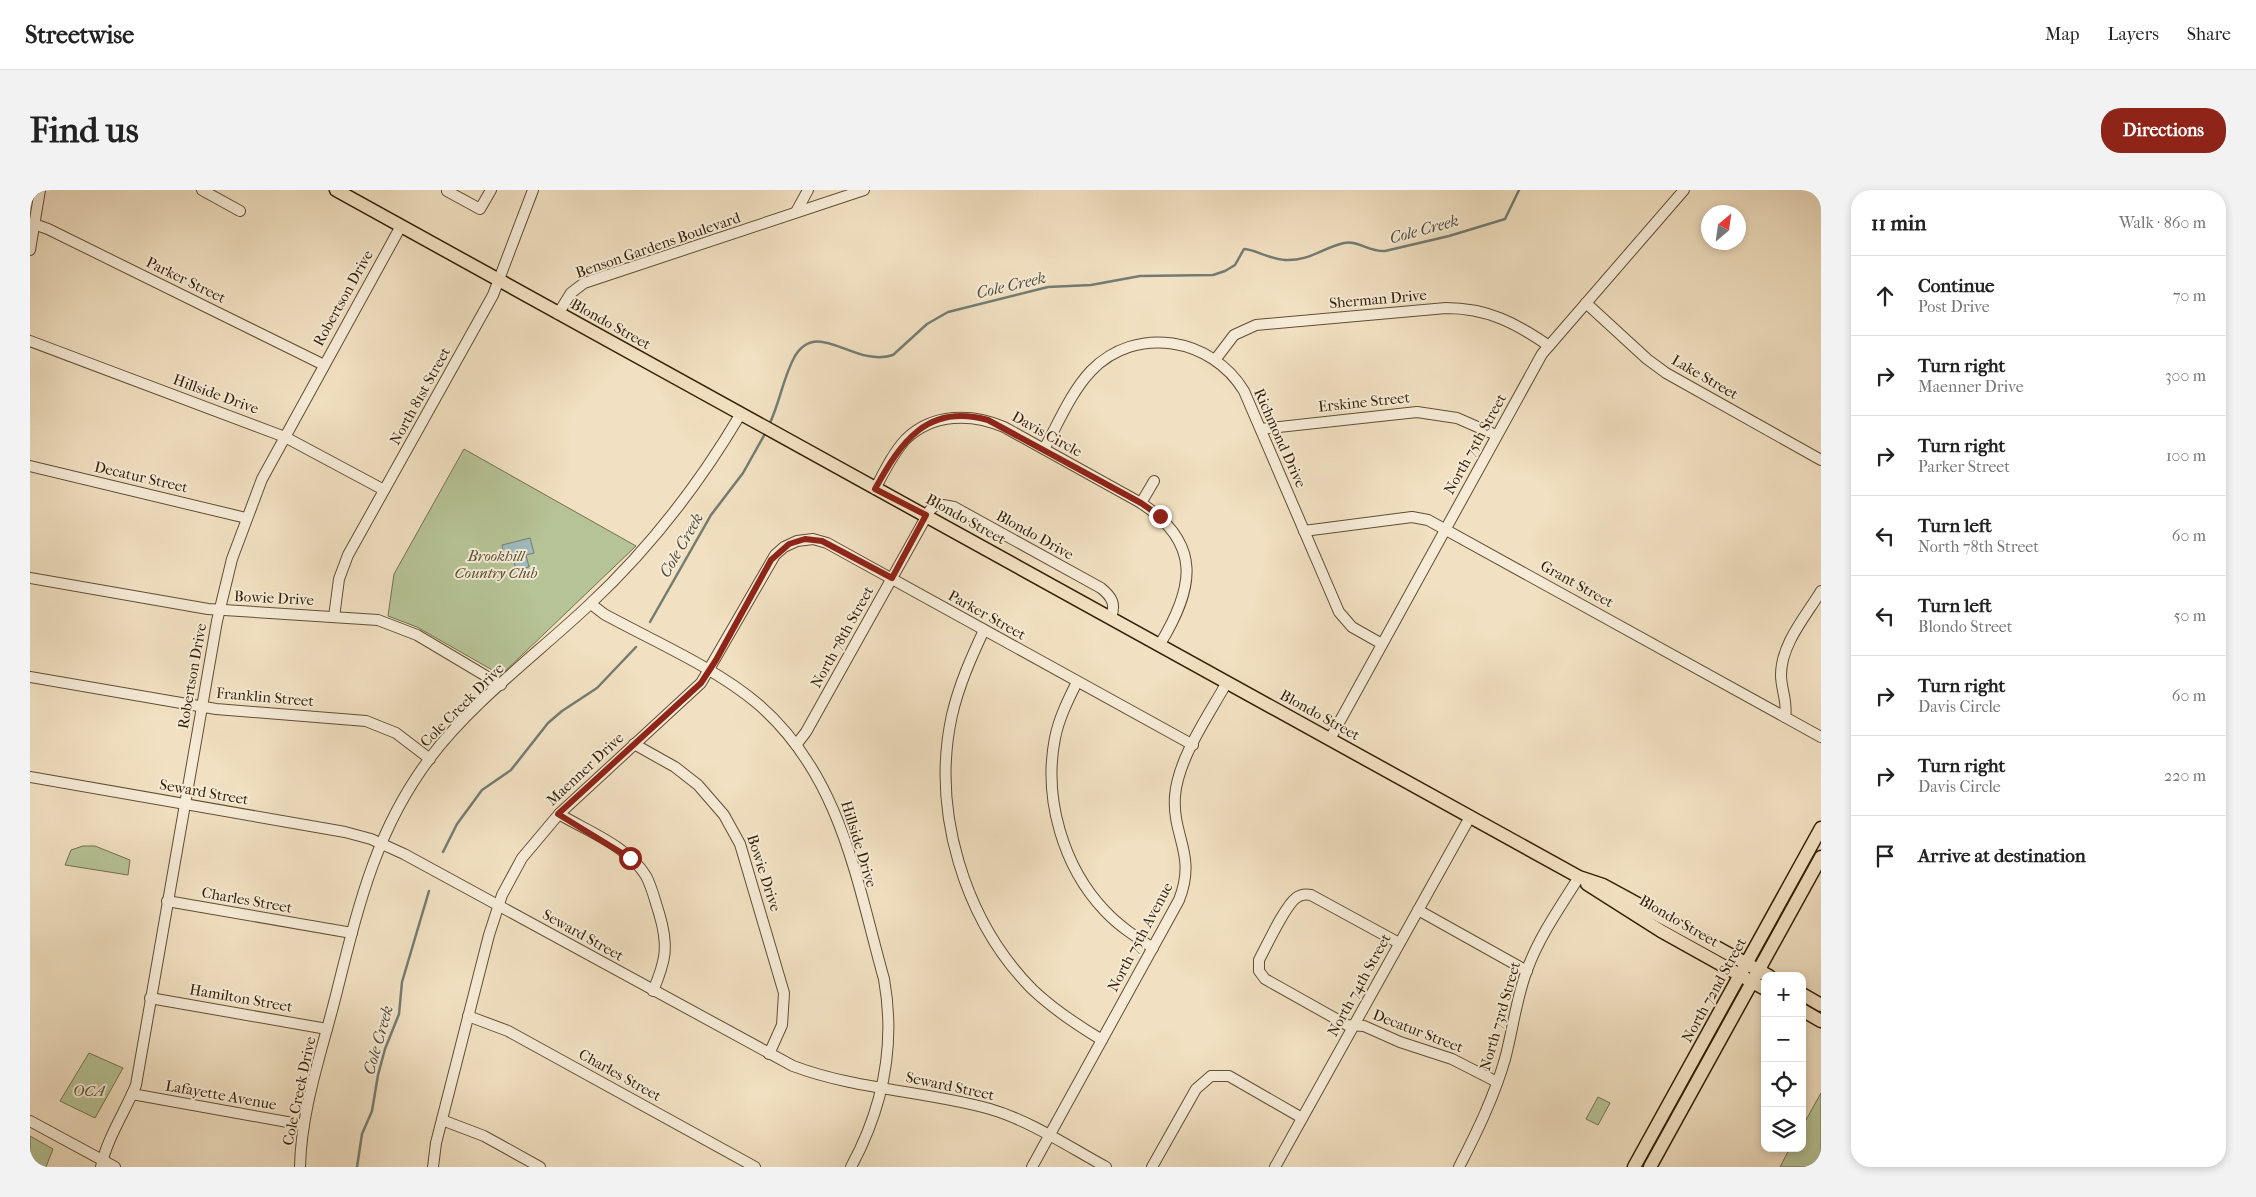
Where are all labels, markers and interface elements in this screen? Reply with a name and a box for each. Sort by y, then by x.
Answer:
text: Streetwise [25,21,134,49]
text: Map [2045,24,2079,45]
text: Layers [2107,24,2159,45]
text: Share [2187,24,2231,45]
button: Directions [2101,108,2226,153]
text: Find us [30,110,139,151]
north arrow [1701,205,1746,250]
street label: Benson Gardens Boulevard [573,208,744,282]
water label: Cole Creek [1387,211,1461,247]
text: 11 min [1871,211,1926,235]
text: Walk · 860 m [2119,213,2206,232]
street label: Robertson Drive [309,246,377,349]
street label: Parker Street [143,253,229,307]
water label: Cole Creek [974,268,1048,302]
text: Continue [1918,275,1994,297]
icon: ahead [1871,282,1899,310]
street label: Sherman Drive [1328,286,1428,312]
text: 70 m [2173,286,2206,305]
street label: Blondo Street [568,295,655,354]
text: Post Drive [1918,297,1990,316]
street label: North 81st Street [386,344,455,448]
street label: Lake Street [1669,351,1742,404]
text: Turn right [1918,355,2005,377]
icon: right [1871,362,1899,390]
text: 300 m [2165,366,2206,385]
street label: Hillside Drive [171,370,262,418]
text: Maenner Drive [1918,377,2024,396]
street label: Richmond Drive [1250,386,1310,491]
street label: Erskine Street [1317,388,1411,416]
street label: North 75th Street [1440,390,1510,498]
street label: Davis Circle [1009,407,1086,461]
text: Turn right [1918,435,2005,457]
icon: right [1871,442,1899,470]
text: 100 m [2166,446,2206,465]
street label: Decatur Street [92,457,190,497]
text: Parker Street [1918,457,2010,476]
street label: Blondo Street [923,490,1010,549]
route end [1149,505,1172,528]
street label: Blondo Drive [993,506,1077,564]
water label: Cole Creek [655,510,707,580]
text: Turn left [1918,515,1992,537]
icon: left [1871,522,1899,550]
text: 60 m [2172,526,2206,545]
text: North 78th Street [1918,537,2039,556]
park label: Brookhill Country Club [455,547,538,582]
street label: Grant Street [1537,557,1617,612]
street label: North 78th Street [807,582,878,691]
street label: Parker Street [945,586,1030,644]
street label: Bowie Drive [234,587,315,609]
text: Turn left [1918,595,1992,617]
icon: left [1871,602,1899,630]
text: 50 m [2174,606,2206,625]
text: Blondo Street [1918,617,2012,636]
street label: Robertson Drive [174,621,210,730]
street label: Cole Creek Drive [416,659,508,751]
text: Turn right [1918,675,2005,697]
icon: right [1871,682,1899,710]
street label: Franklin Street [215,684,315,710]
street label: Blondo Street [1277,686,1364,745]
text: 60 m [2172,686,2206,705]
text: Davis Circle [1918,697,2001,716]
street label: Maenner Drive [543,728,628,809]
text: Turn right [1918,755,2005,777]
icon: right [1871,762,1899,790]
text: 220 m [2164,766,2206,785]
street label: Seward Street [158,775,251,809]
text: Davis Circle [1918,777,2001,796]
street label: Hillside Drive [837,798,881,890]
street label: Bowie Drive [743,832,785,914]
icon: arrive [1871,842,1899,870]
text: Arrive at destination [1918,845,2086,867]
route start [619,847,642,870]
street label: North 75th Avenue [1104,879,1177,995]
street label: Charles Street [200,883,294,917]
street label: Blondo Street [1636,891,1722,951]
street label: Seward Street [539,905,627,965]
street label: North 74th Street [1323,930,1395,1039]
street label: North 72nd Street [1678,934,1750,1045]
street label: North 73rd Street [1476,959,1524,1073]
map controls [1761,972,1806,1152]
button: + [1761,972,1806,1017]
street label: Hamilton Street [188,980,294,1016]
water label: Cole Creek [359,1003,397,1077]
street label: Decatur Street [1370,1005,1466,1057]
button: − [1761,1017,1806,1062]
street label: Cole Creek Drive [279,1034,319,1147]
street label: Charles Street [576,1045,665,1105]
button: locate [1761,1062,1806,1107]
street label: Seward Street [904,1068,997,1104]
street label: Lafayette Avenue [164,1076,279,1114]
park label: OCA [73,1082,107,1100]
button: layers [1761,1107,1806,1152]

